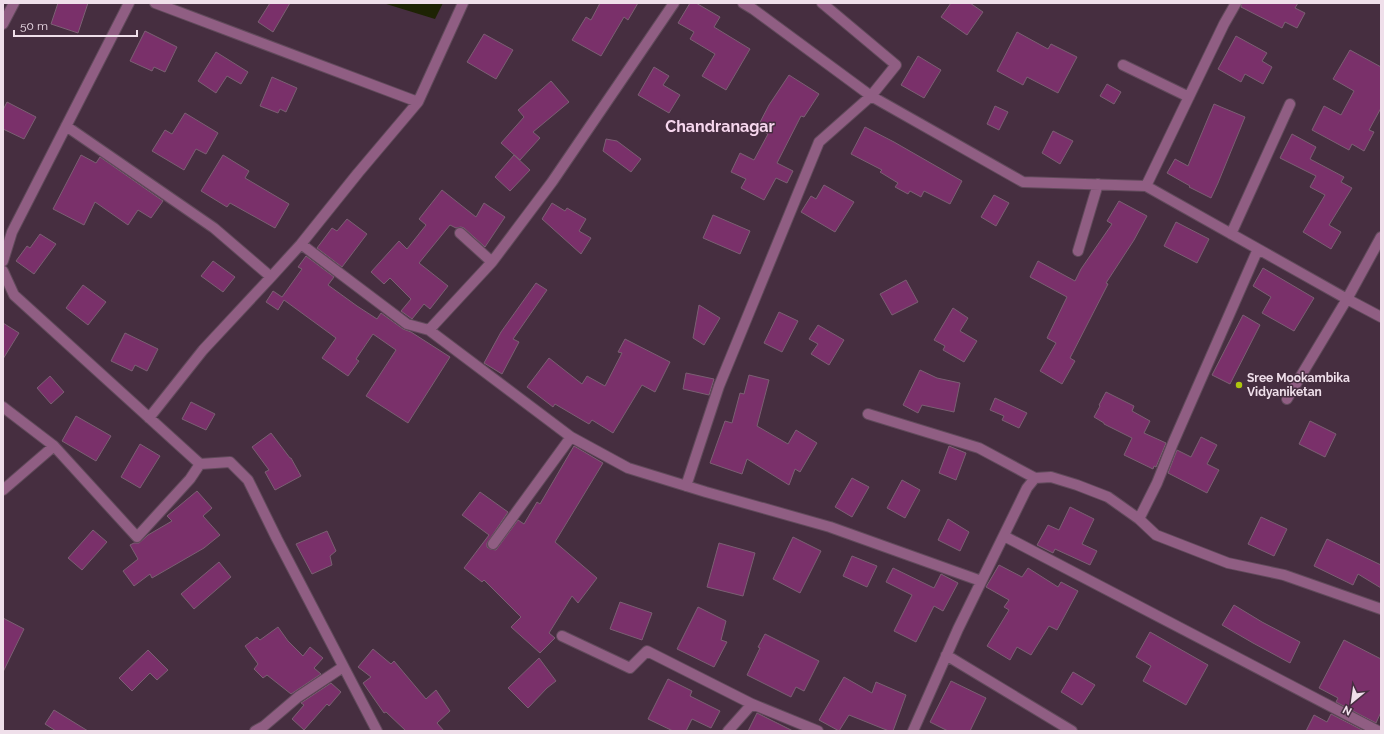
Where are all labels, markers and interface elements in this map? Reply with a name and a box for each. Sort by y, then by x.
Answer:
scale bar [14,12,137,38]
text: 50 m [20,19,48,33]
district label: Chandranagar [665,117,775,136]
place label: Sree Mookambika Vidyaniketan [1247,371,1350,399]
marker: Sree Mookambika Vidyaniketan [1234,380,1244,390]
north arrow [1332,682,1372,722]
text: N [1341,703,1354,718]

